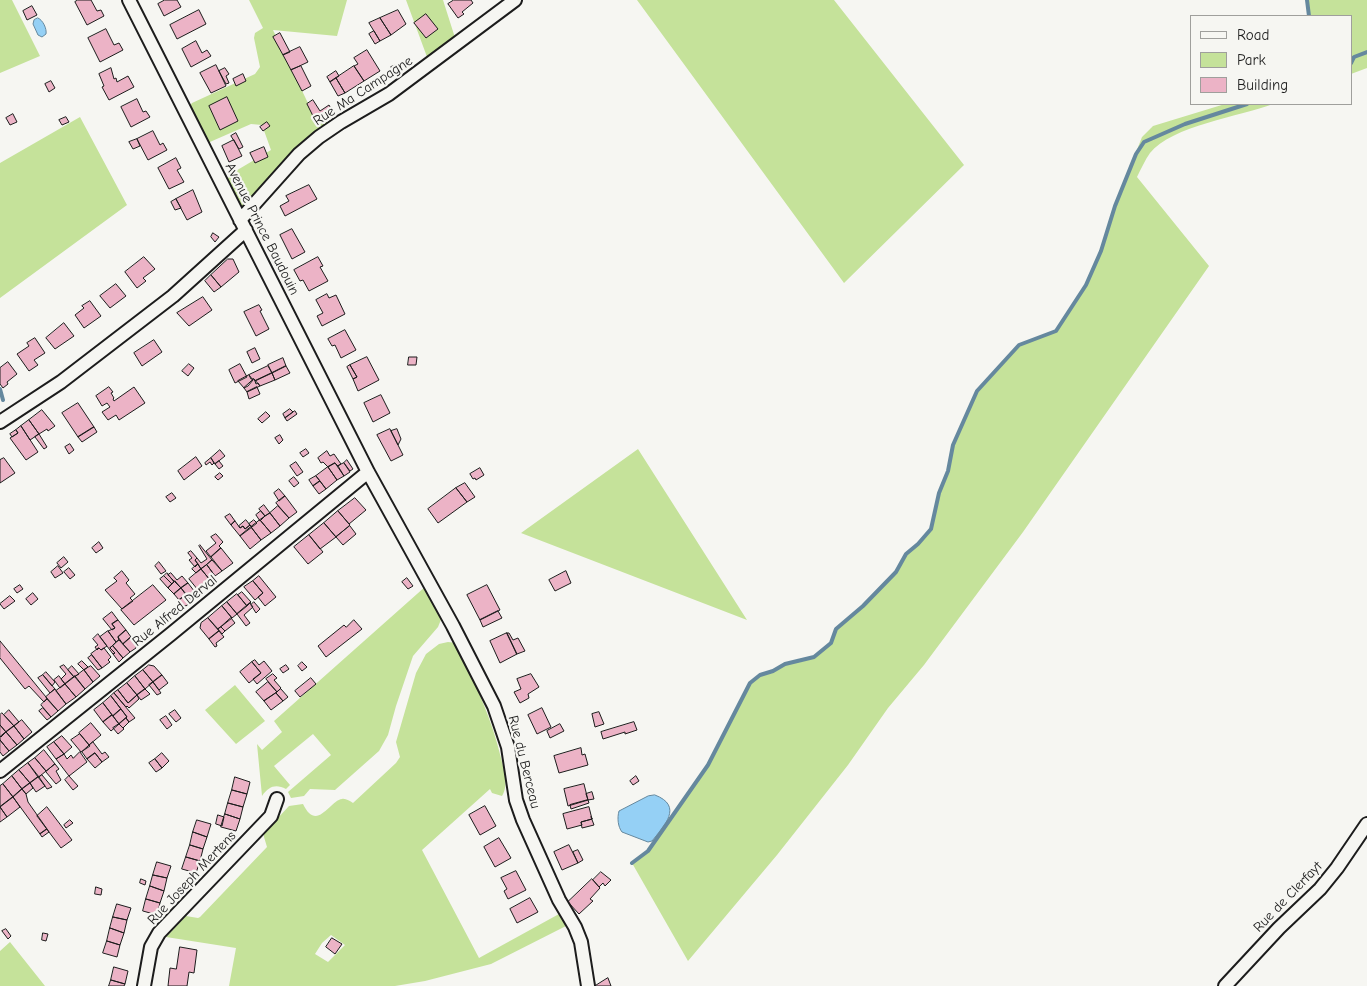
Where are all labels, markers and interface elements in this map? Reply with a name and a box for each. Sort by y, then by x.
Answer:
legend [1190,15,1352,105]
text: Road [1237,26,1269,44]
text: Park [1237,51,1266,69]
street label: Rue Ma Campagne [310,53,416,129]
text: Building [1237,76,1288,94]
street label: Avenue Prince Baudouin [221,160,303,298]
street label: Rue Alfred Derval [129,572,221,650]
street label: Rue du Berceau [504,714,544,810]
street label: Rue Joseph Mertens [144,828,240,928]
street label: Rue de Clerfayt [1250,858,1326,936]

